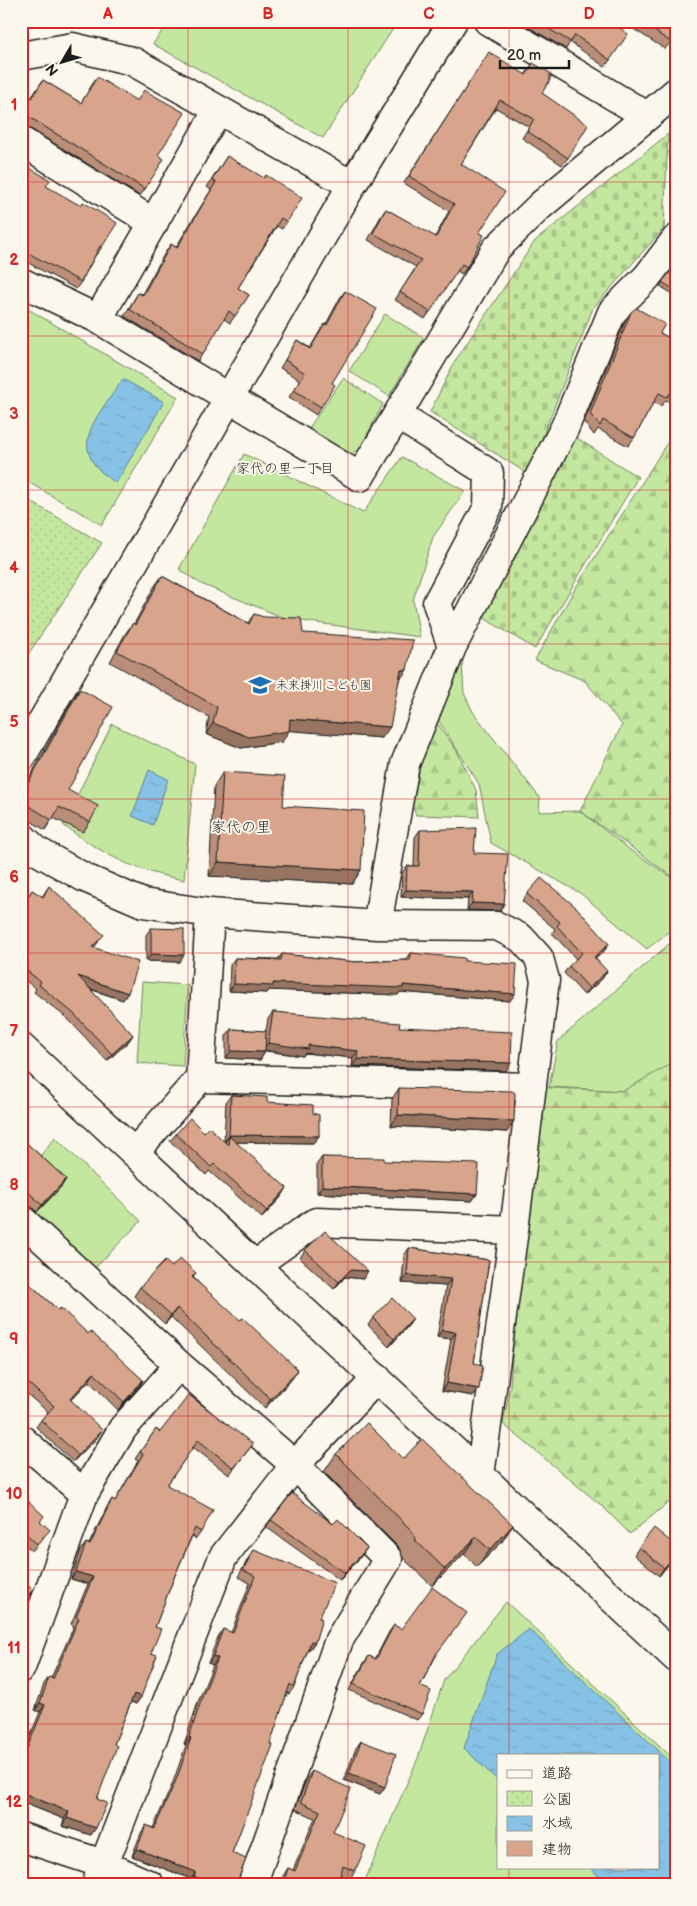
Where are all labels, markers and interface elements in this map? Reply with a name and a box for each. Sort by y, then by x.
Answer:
text: A [102,5,113,24]
text: B [262,5,274,24]
text: C [423,5,435,24]
text: D [583,5,595,24]
north arrow [38,38,88,88]
scale bar [500,38,568,70]
text: 20 m [507,46,541,65]
text: N [42,60,62,79]
text: 1 [11,96,17,115]
text: 2 [9,251,19,270]
text: 3 [9,405,19,424]
district label: 家代の里一丁目 [236,460,334,477]
text: 4 [9,559,19,578]
school or university icon: 未来掛川こども園 [247,672,273,698]
place label: 未来掛川こども園 [276,678,372,693]
text: 5 [9,713,19,732]
district label: 家代の里 [211,818,271,837]
text: 6 [9,868,19,887]
text: 7 [10,1022,19,1041]
text: 8 [9,1176,19,1195]
text: 9 [9,1330,19,1349]
text: 10 [6,1485,22,1504]
text: 11 [7,1639,21,1658]
legend [497,1754,660,1868]
text: 道路 [542,1764,572,1783]
text: 公園 [542,1790,572,1809]
text: 12 [6,1793,23,1812]
text: 水域 [542,1814,572,1833]
text: 建物 [542,1840,572,1859]

